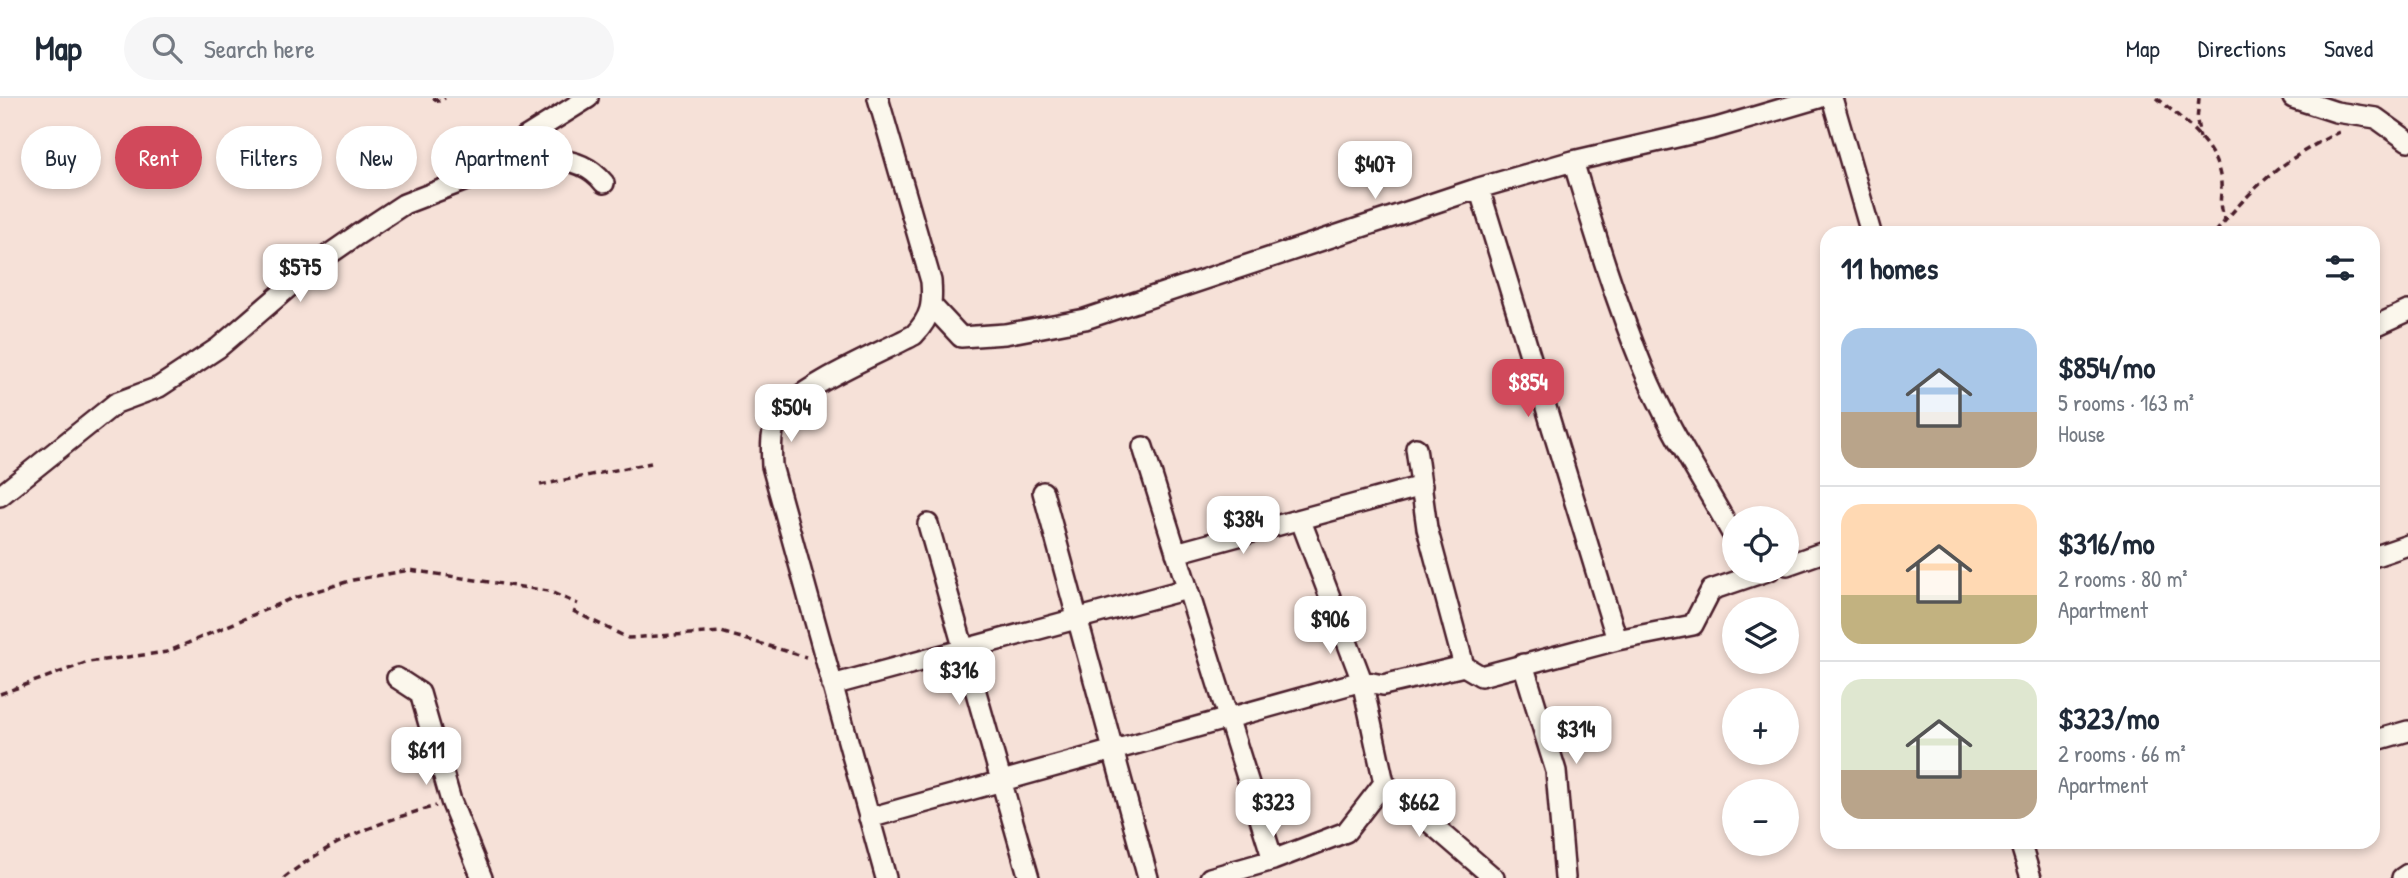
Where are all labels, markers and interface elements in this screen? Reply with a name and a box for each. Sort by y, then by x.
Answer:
search box [124,17,614,80]
text: Map [35,26,82,70]
icon: search [148,29,186,67]
text: Search here [204,31,315,66]
text: Map [2126,32,2160,64]
text: Directions [2198,32,2286,64]
text: Saved [2324,32,2373,64]
chip: Buy [21,126,101,189]
chip: Rent [115,126,202,189]
chip: Filters [216,126,322,189]
chip: New [336,126,417,189]
chip: Apartment [431,126,573,189]
pin: $407 [1334,141,1416,201]
text: $407 [1354,148,1396,179]
pin: $575 [259,244,341,304]
text: 11 homes [1841,248,1938,288]
icon: filters [2321,249,2359,287]
text: $575 [279,251,321,282]
text: $854/mo [2058,347,2155,387]
icon: home [1897,356,1981,440]
pin: $854 [1487,360,1569,419]
text: $854 [1508,366,1548,397]
pin: $504 [750,384,832,444]
text: 5 rooms · 163 m² [2058,387,2194,418]
text: $504 [771,391,811,422]
text: House [2058,418,2105,449]
pin: $384 [1202,496,1284,556]
text: $384 [1223,503,1263,534]
map controls [1722,506,1799,856]
button: locate [1722,506,1799,583]
text: $316/mo [2058,523,2155,563]
icon: home [1897,532,1981,616]
text: 2 rooms · 80 m² [2058,563,2188,594]
text: Apartment [2058,594,2148,625]
pin: $906 [1289,596,1371,656]
button: layers [1722,597,1799,674]
text: $906 [1310,603,1350,634]
pin: $316 [918,648,1000,707]
text: $316 [939,654,979,685]
button: + [1722,688,1799,765]
text: $323/mo [2058,698,2159,738]
pin: $314 [1535,706,1617,766]
icon: home [1897,707,1981,791]
text: $314 [1557,713,1595,744]
pin: $611 [385,728,467,787]
text: $611 [407,734,445,765]
text: 2 rooms · 66 m² [2058,738,2186,769]
text: Apartment [2058,769,2148,800]
button: − [1722,779,1799,856]
pin: $323 [1232,780,1314,839]
pin: $662 [1378,780,1460,839]
text: $323 [1251,786,1295,817]
text: $662 [1399,786,1439,817]

